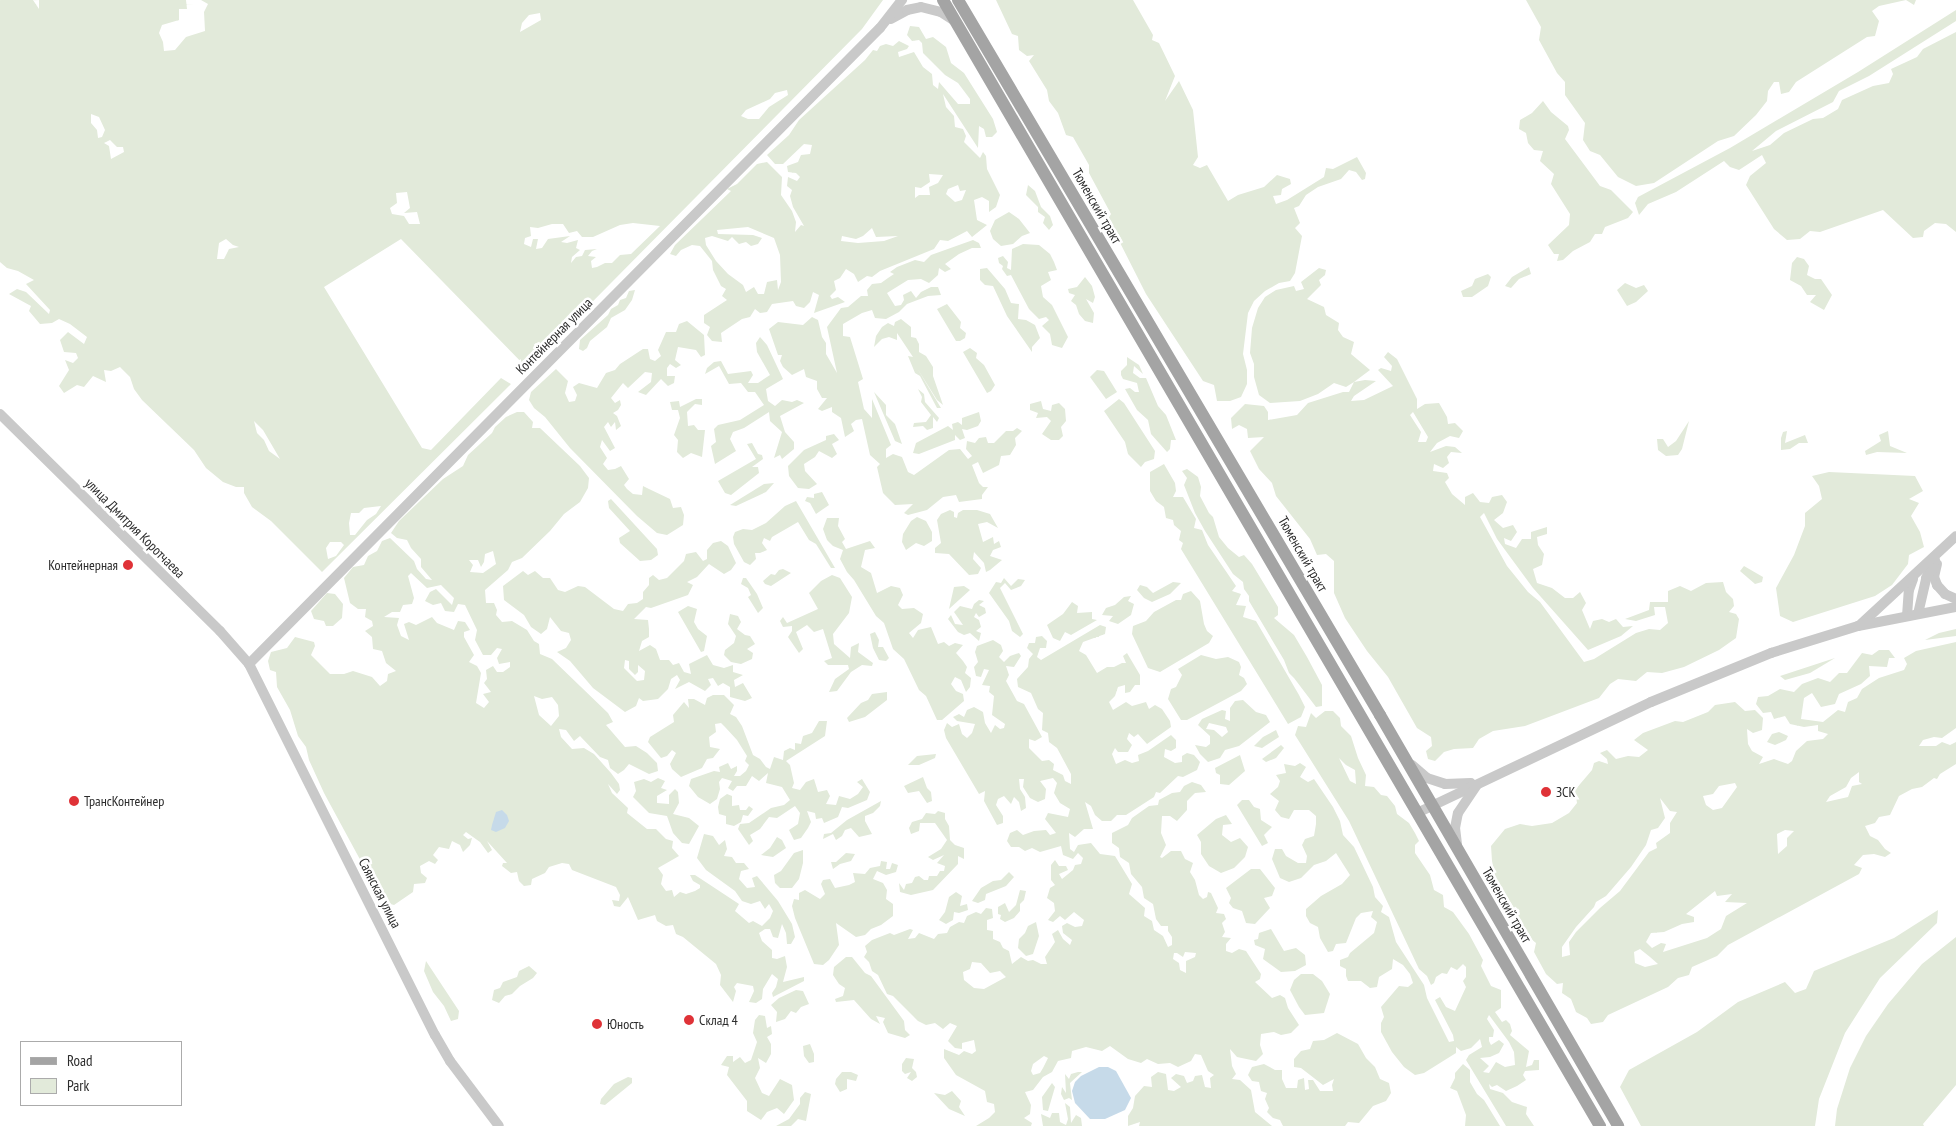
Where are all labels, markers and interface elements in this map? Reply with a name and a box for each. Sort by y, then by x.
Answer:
street label: Тюменский тракт [1069,165,1125,247]
street label: Контейнерная улица [512,294,596,378]
street label: улица Дмитрия Коротчаева [81,474,189,582]
street label: Тюменский тракт [1275,513,1331,595]
place label: Контейнерная [48,557,118,573]
marker: Контейнерная [122,559,134,571]
place label: ЗСК [1556,784,1575,800]
marker: ЗСК [1540,786,1552,798]
place label: ТрансКонтейнер [84,793,164,809]
marker: ТрансКонтейнер [68,795,80,807]
street label: Саянская улица [355,855,405,931]
street label: Тюменский тракт [1479,864,1535,946]
place label: Склад 4 [699,1012,738,1028]
marker: Склад 4 [683,1014,695,1026]
place label: Юность [607,1016,644,1032]
marker: Юность [591,1018,603,1030]
legend [20,1041,182,1106]
text: Road [67,1051,93,1070]
text: Park [67,1076,89,1095]

